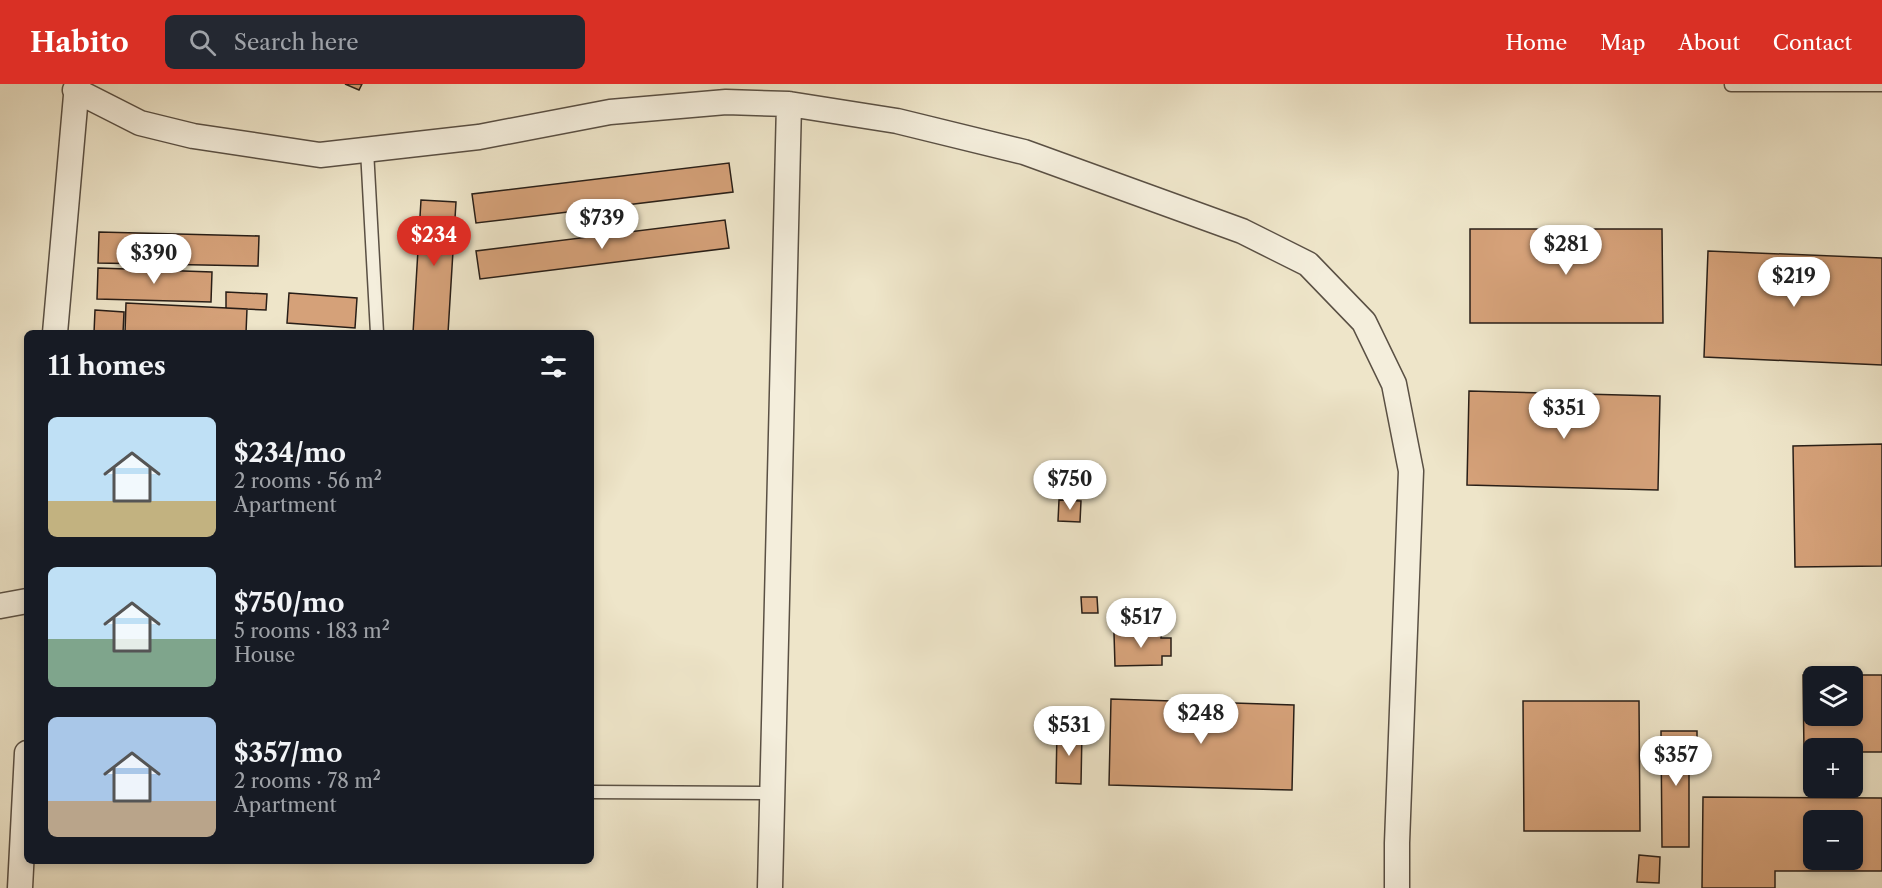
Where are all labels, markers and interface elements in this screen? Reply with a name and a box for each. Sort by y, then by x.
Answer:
search box [165,15,585,69]
text: Habito [30,25,129,59]
icon: search [186,26,219,59]
text: Search here [234,29,358,56]
text: Home [1506,30,1567,55]
text: Map [1600,30,1645,55]
text: About [1678,30,1740,55]
text: Contact [1773,30,1852,55]
pin: $739 [566,199,638,250]
text: $739 [580,206,624,230]
pin: $234 [398,216,470,267]
text: $234 [411,223,457,247]
pin: $281 [1530,225,1602,276]
text: $281 [1544,232,1588,256]
pin: $390 [118,234,190,285]
text: $390 [130,241,178,265]
pin: $219 [1758,257,1830,308]
text: $219 [1772,264,1816,288]
text: 11 homes [48,350,166,382]
icon: filters [537,350,570,383]
pin: $351 [1528,389,1600,440]
text: $351 [1543,396,1585,420]
text: $234/mo [234,437,346,469]
icon: home [96,441,168,513]
pin: $750 [1034,460,1106,511]
text: $750 [1047,467,1093,491]
text: 2 rooms · 56 m² [234,469,382,493]
text: Apartment [234,493,337,517]
text: $750/mo [234,587,345,619]
icon: home [96,591,168,663]
pin: $517 [1105,598,1177,649]
text: $517 [1120,605,1162,629]
text: 5 rooms · 183 m² [234,619,390,643]
text: House [234,643,295,667]
map controls [1803,666,1863,870]
button: layers [1803,666,1863,726]
pin: $248 [1165,694,1237,745]
text: $248 [1177,701,1225,725]
pin: $531 [1033,706,1105,757]
text: $531 [1048,713,1090,737]
pin: $357 [1640,736,1712,787]
text: $357/mo [234,737,342,769]
button: + [1803,738,1863,798]
icon: home [96,741,168,813]
text: $357 [1654,743,1698,767]
text: 2 rooms · 78 m² [234,769,381,793]
text: Apartment [234,793,337,817]
button: − [1803,810,1863,870]

